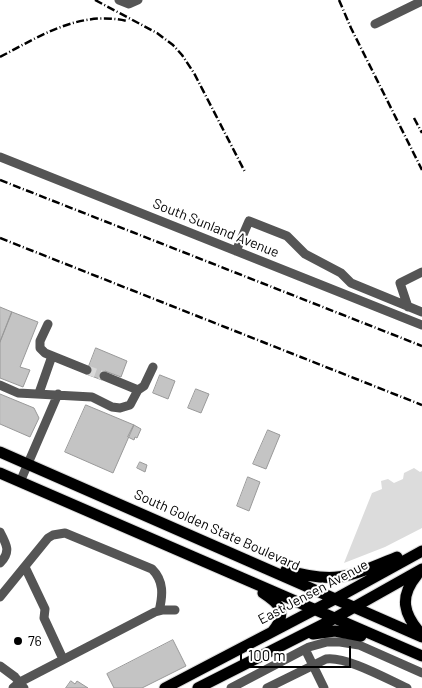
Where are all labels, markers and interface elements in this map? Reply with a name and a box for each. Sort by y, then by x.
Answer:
street label: South Sunland Avenue [150,195,282,261]
street label: South Golden State Boulevard [131,486,303,574]
street label: East Jensen Avenue [255,556,371,628]
place label: 76 [28,633,42,649]
marker: 76 [12,635,24,647]
scale bar [242,636,353,668]
text: 100 m [248,646,286,664]

